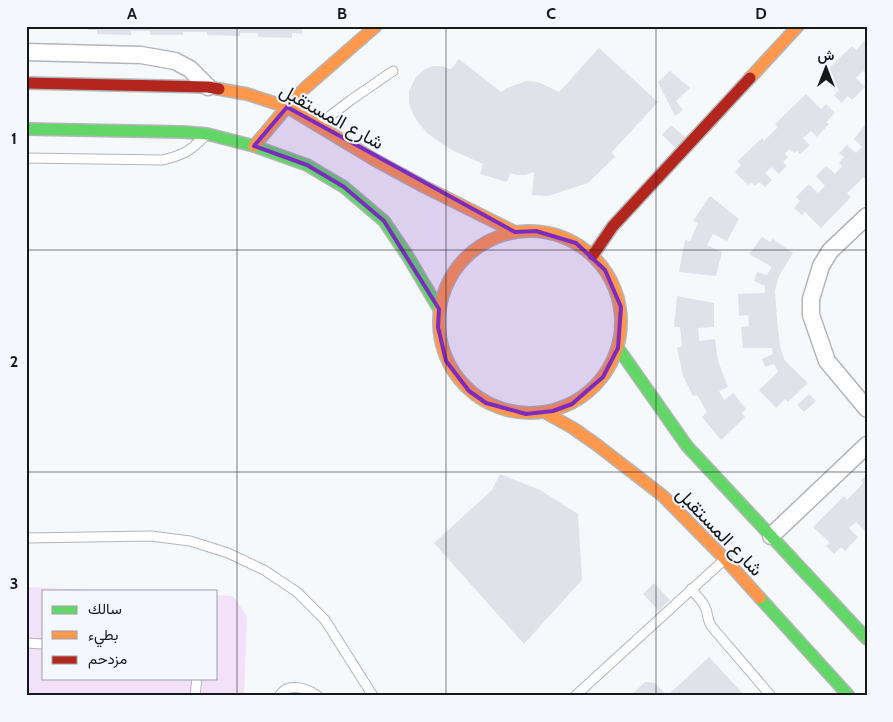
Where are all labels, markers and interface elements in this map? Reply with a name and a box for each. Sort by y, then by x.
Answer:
text: A [127,4,137,23]
text: B [337,4,347,23]
text: C [546,4,556,23]
text: D [755,4,767,23]
north arrow [800,42,850,92]
text: ش [818,46,835,64]
street label: شارع المستقبل [275,78,388,155]
text: 1 [11,129,17,148]
text: 2 [10,352,18,371]
street label: شارع المستقبل [671,482,768,582]
text: 3 [10,574,18,593]
legend [42,590,218,680]
text: سالك [88,600,122,618]
text: بطيء [88,626,118,648]
text: مزدحم [88,650,127,669]

